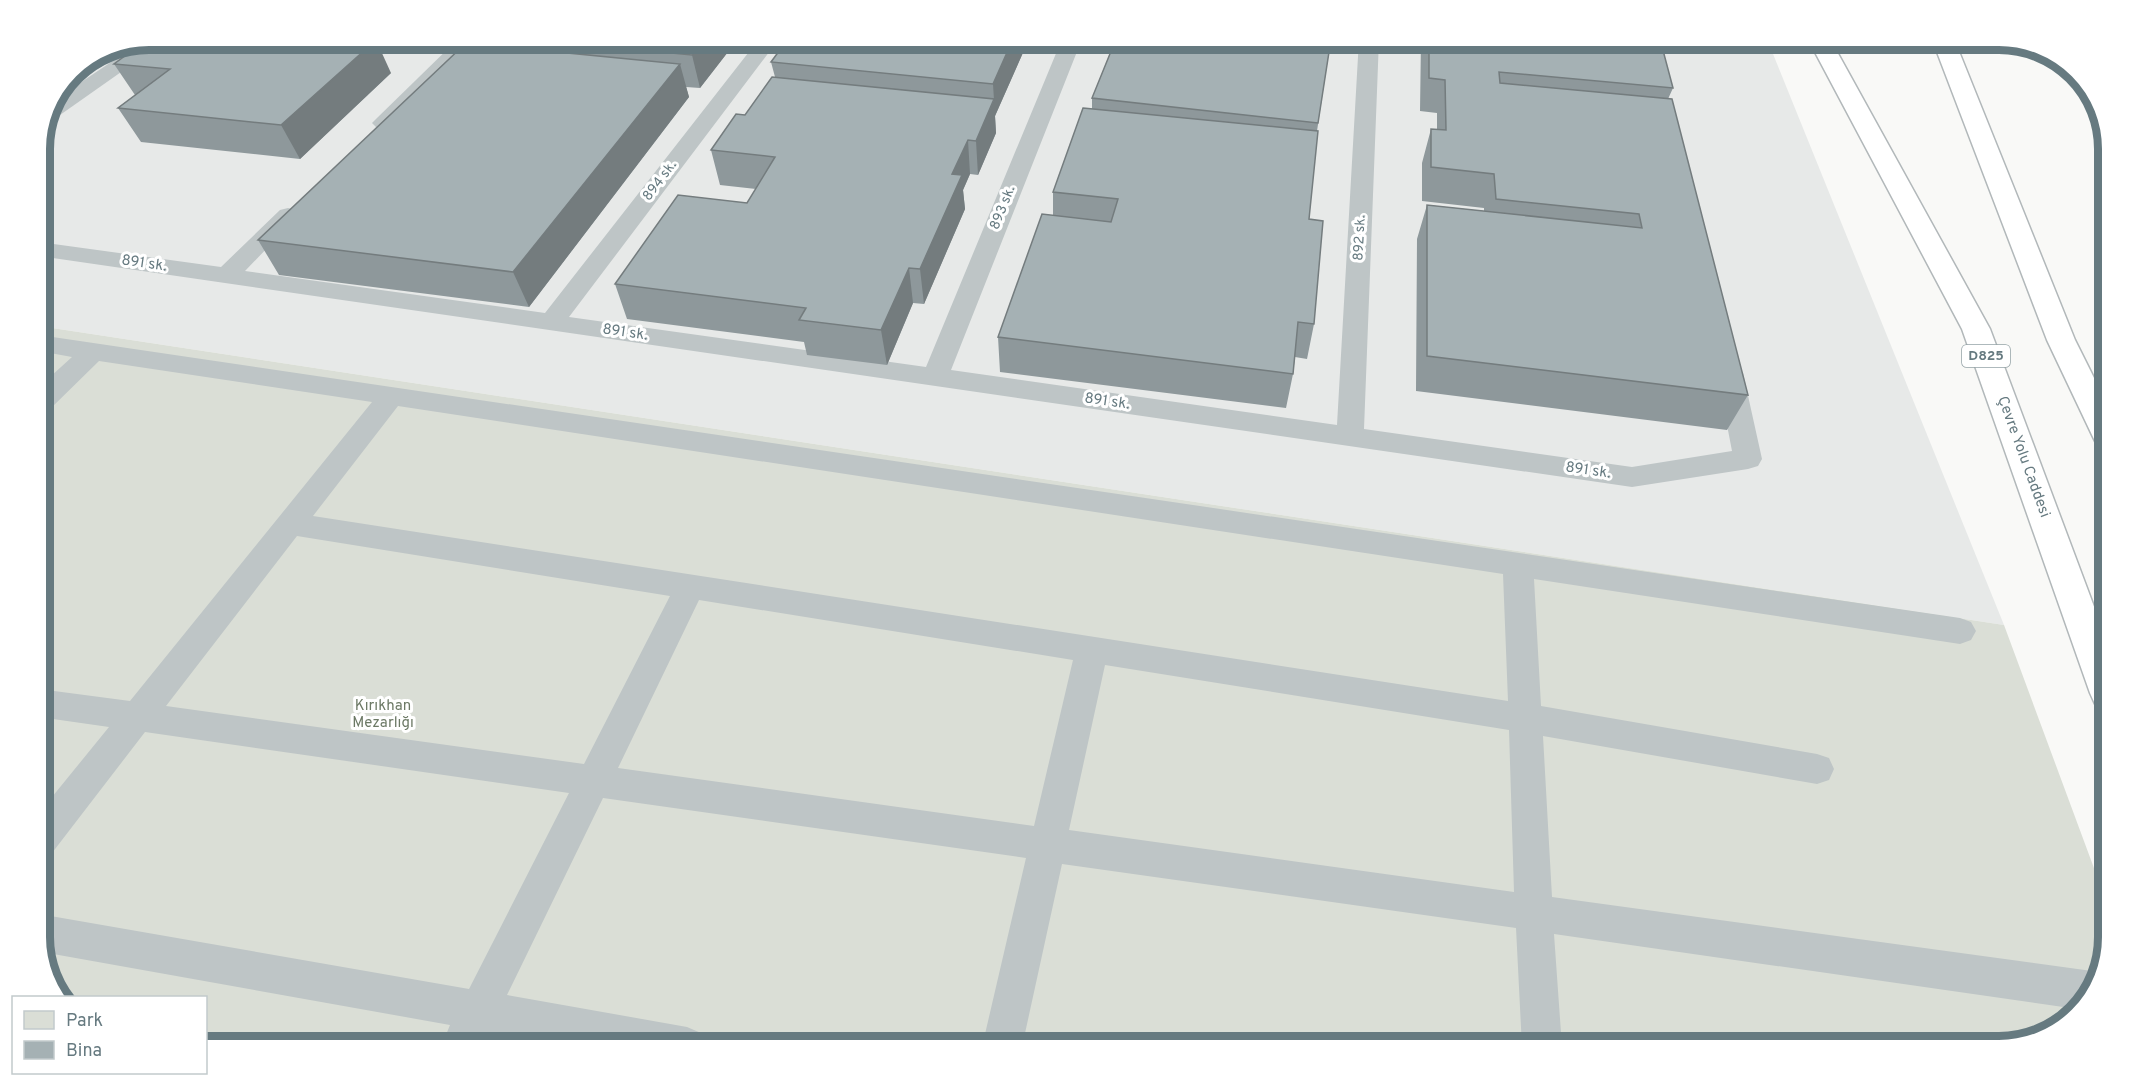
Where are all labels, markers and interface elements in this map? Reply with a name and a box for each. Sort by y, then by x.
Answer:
street label: 894 sk. [639,158,681,204]
street label: 893 sk. [987,184,1019,232]
street label: 892 sk. [1350,215,1370,261]
street label: 891 sk. [120,251,168,277]
street label: 891 sk. [601,320,649,346]
road number: D825 [1962,345,2010,367]
street label: 891 sk. [1083,389,1131,415]
street label: Çevre Yolu Caddesi [1992,394,2054,520]
street label: 891 sk. [1564,458,1612,484]
park label: Kırıkhan Mezarlığı [352,697,414,733]
legend [12,996,207,1074]
text: Park [66,1010,103,1033]
text: Bina [66,1040,102,1063]

